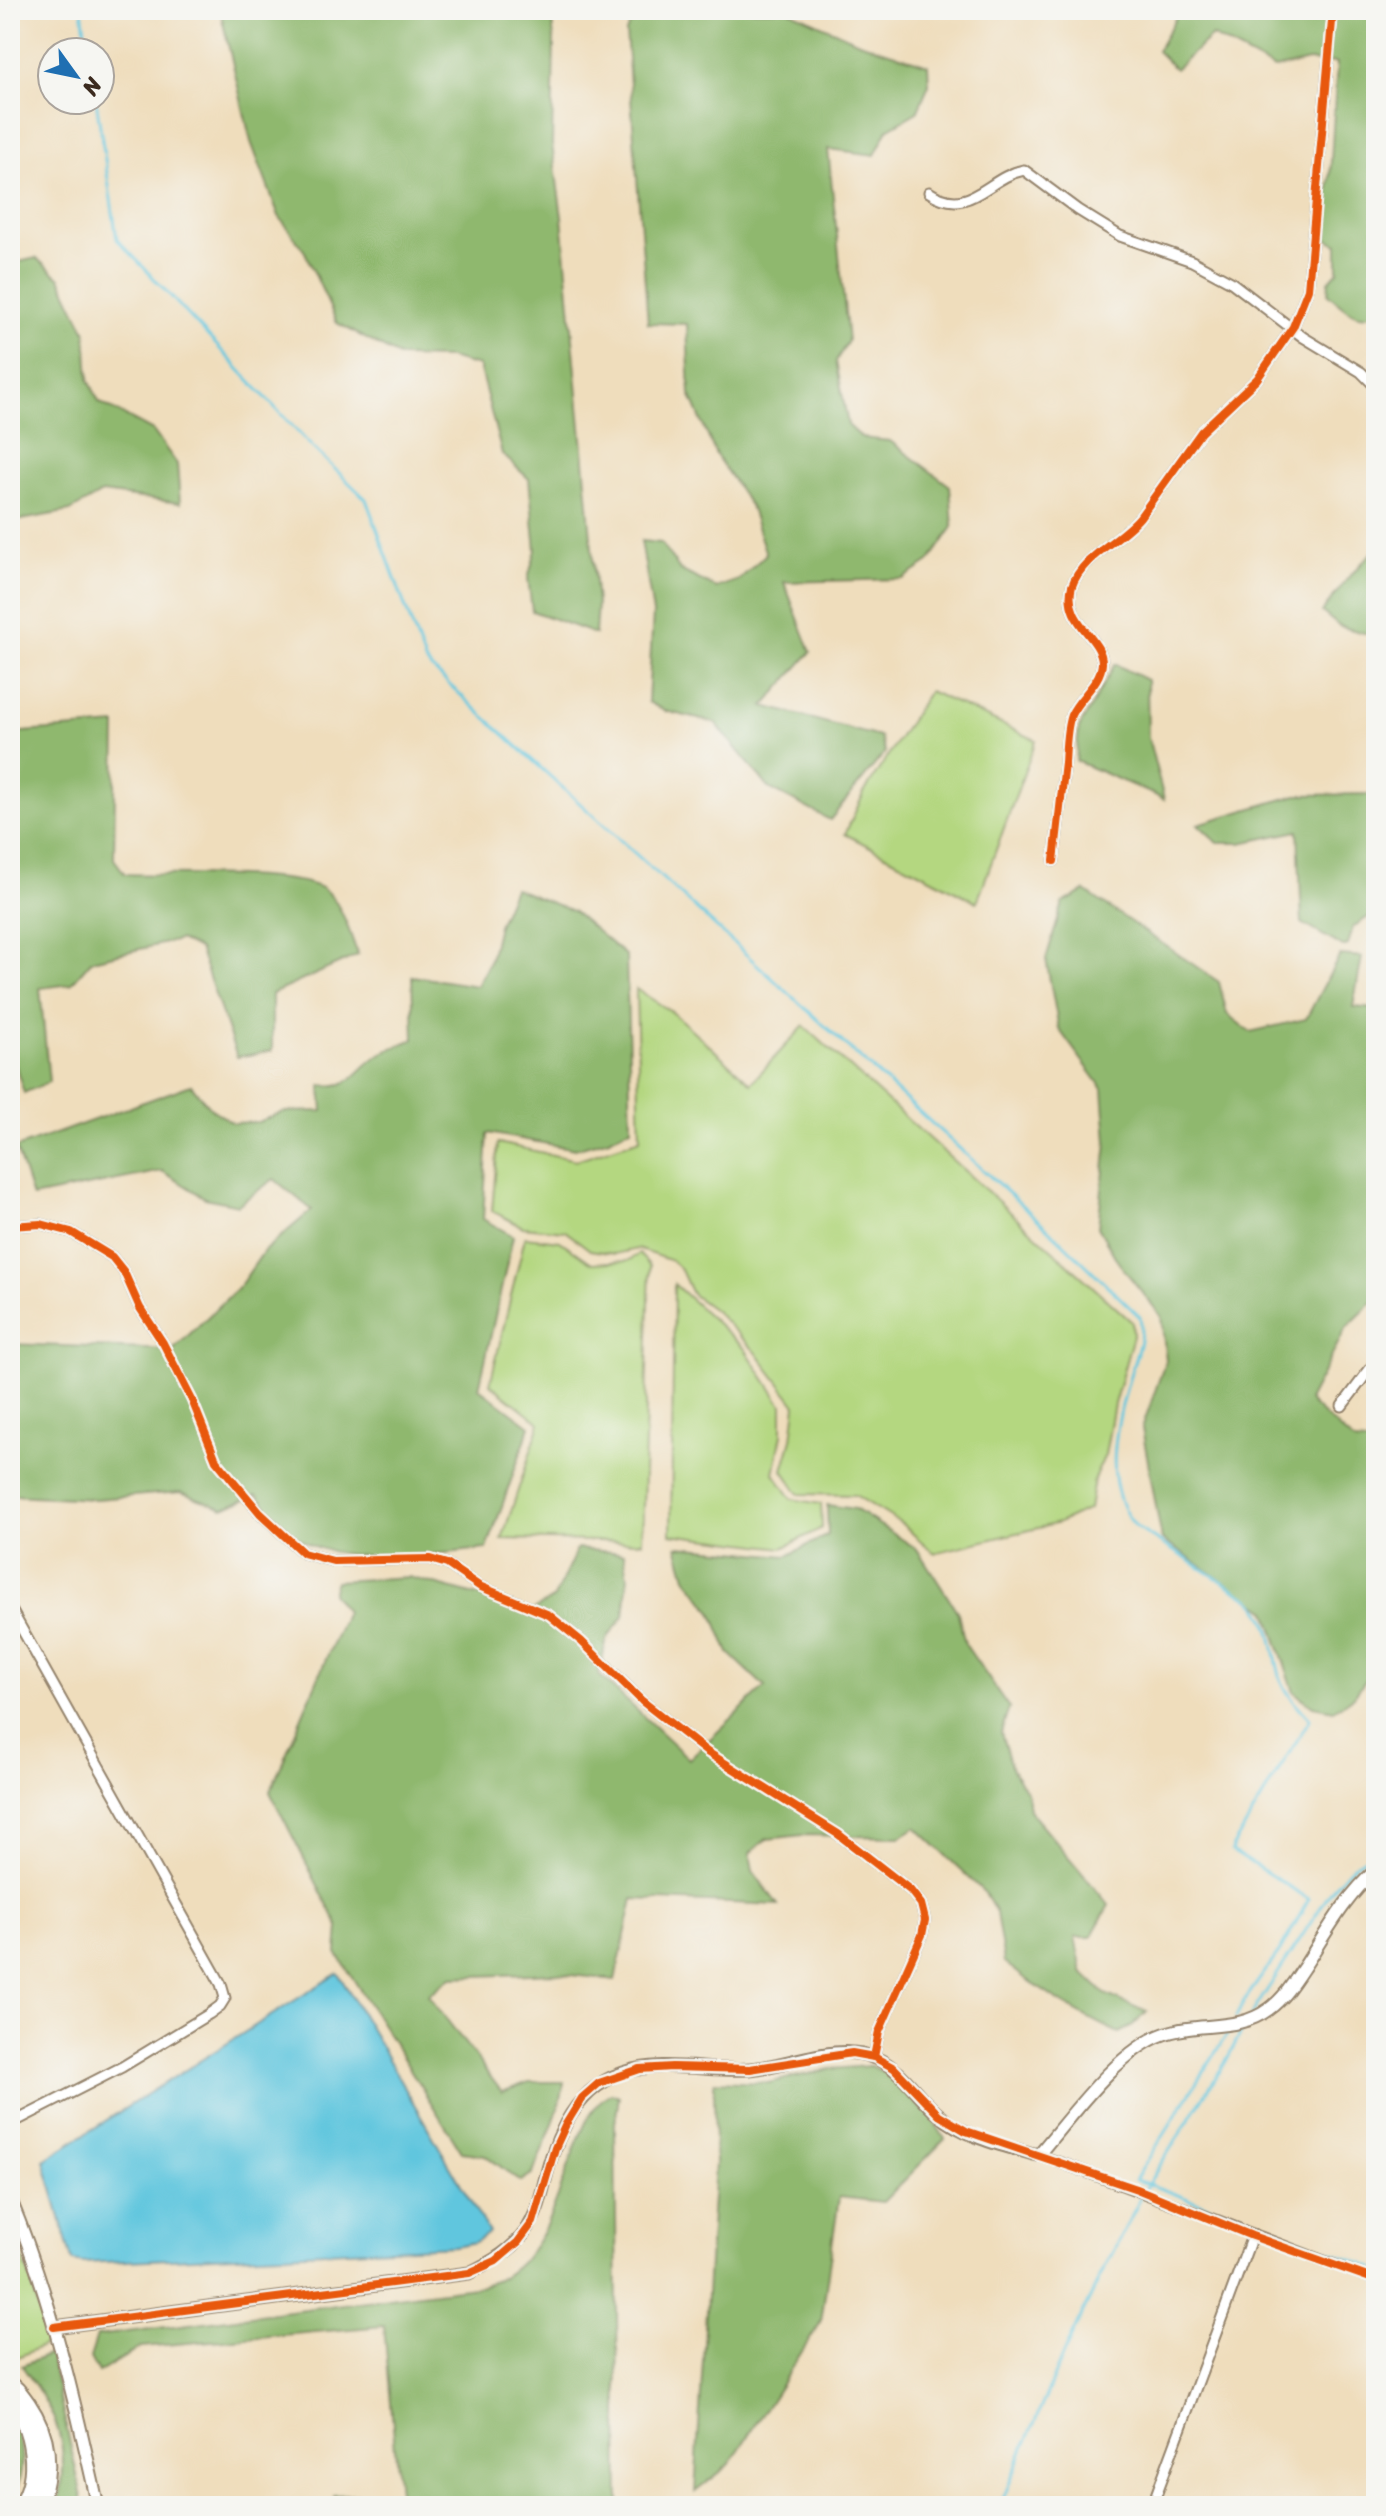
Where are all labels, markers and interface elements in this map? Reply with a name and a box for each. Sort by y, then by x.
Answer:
north arrow [36,36,116,116]
text: N [71,69,113,104]

